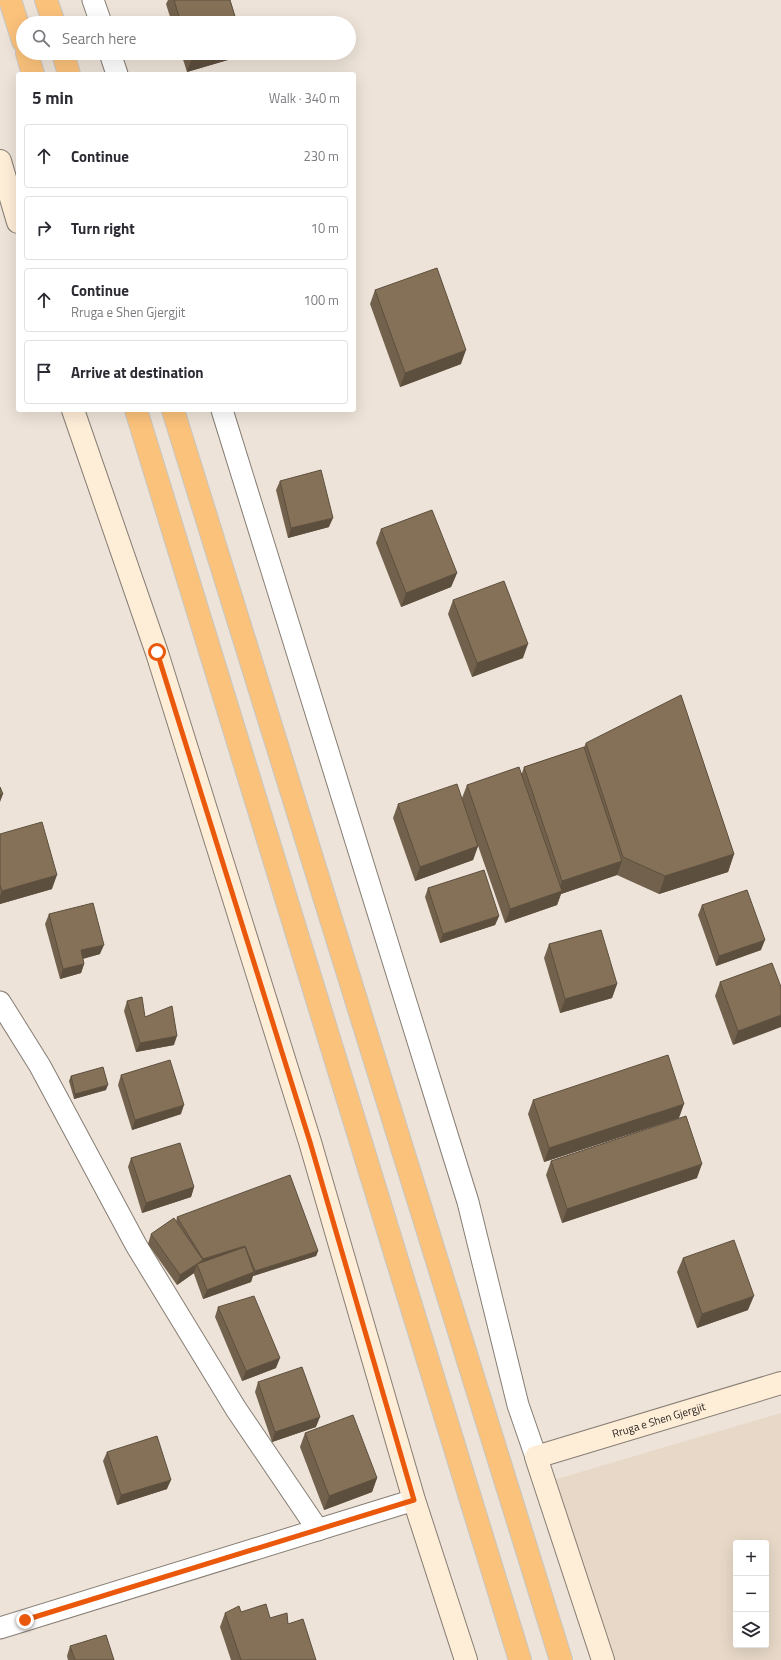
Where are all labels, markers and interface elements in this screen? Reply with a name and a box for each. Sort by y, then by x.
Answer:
search box [16,16,356,60]
icon: search [30,27,52,49]
text: Search here [62,27,136,50]
text: 5 min [32,85,73,111]
text: Walk · 340 m [269,88,340,108]
icon: ahead [33,145,55,167]
text: Continue [71,145,129,168]
text: 230 m [303,146,339,166]
icon: right [33,217,55,239]
text: Turn right [71,217,135,240]
text: 10 m [311,218,339,238]
text: Continue [71,279,129,302]
icon: ahead [33,289,55,311]
text: 100 m [303,290,339,310]
text: Rruga e Shen Gjergjit [71,302,185,322]
icon: arrive [33,361,55,383]
text: Arrive at destination [71,361,204,384]
route start [148,643,166,661]
street label: Rruga e Shen Gjergjit [610,1398,708,1442]
map controls [733,1540,769,1648]
button: + [733,1540,769,1576]
button: − [733,1576,769,1612]
route end [16,1611,34,1629]
button: layers [733,1612,769,1648]

